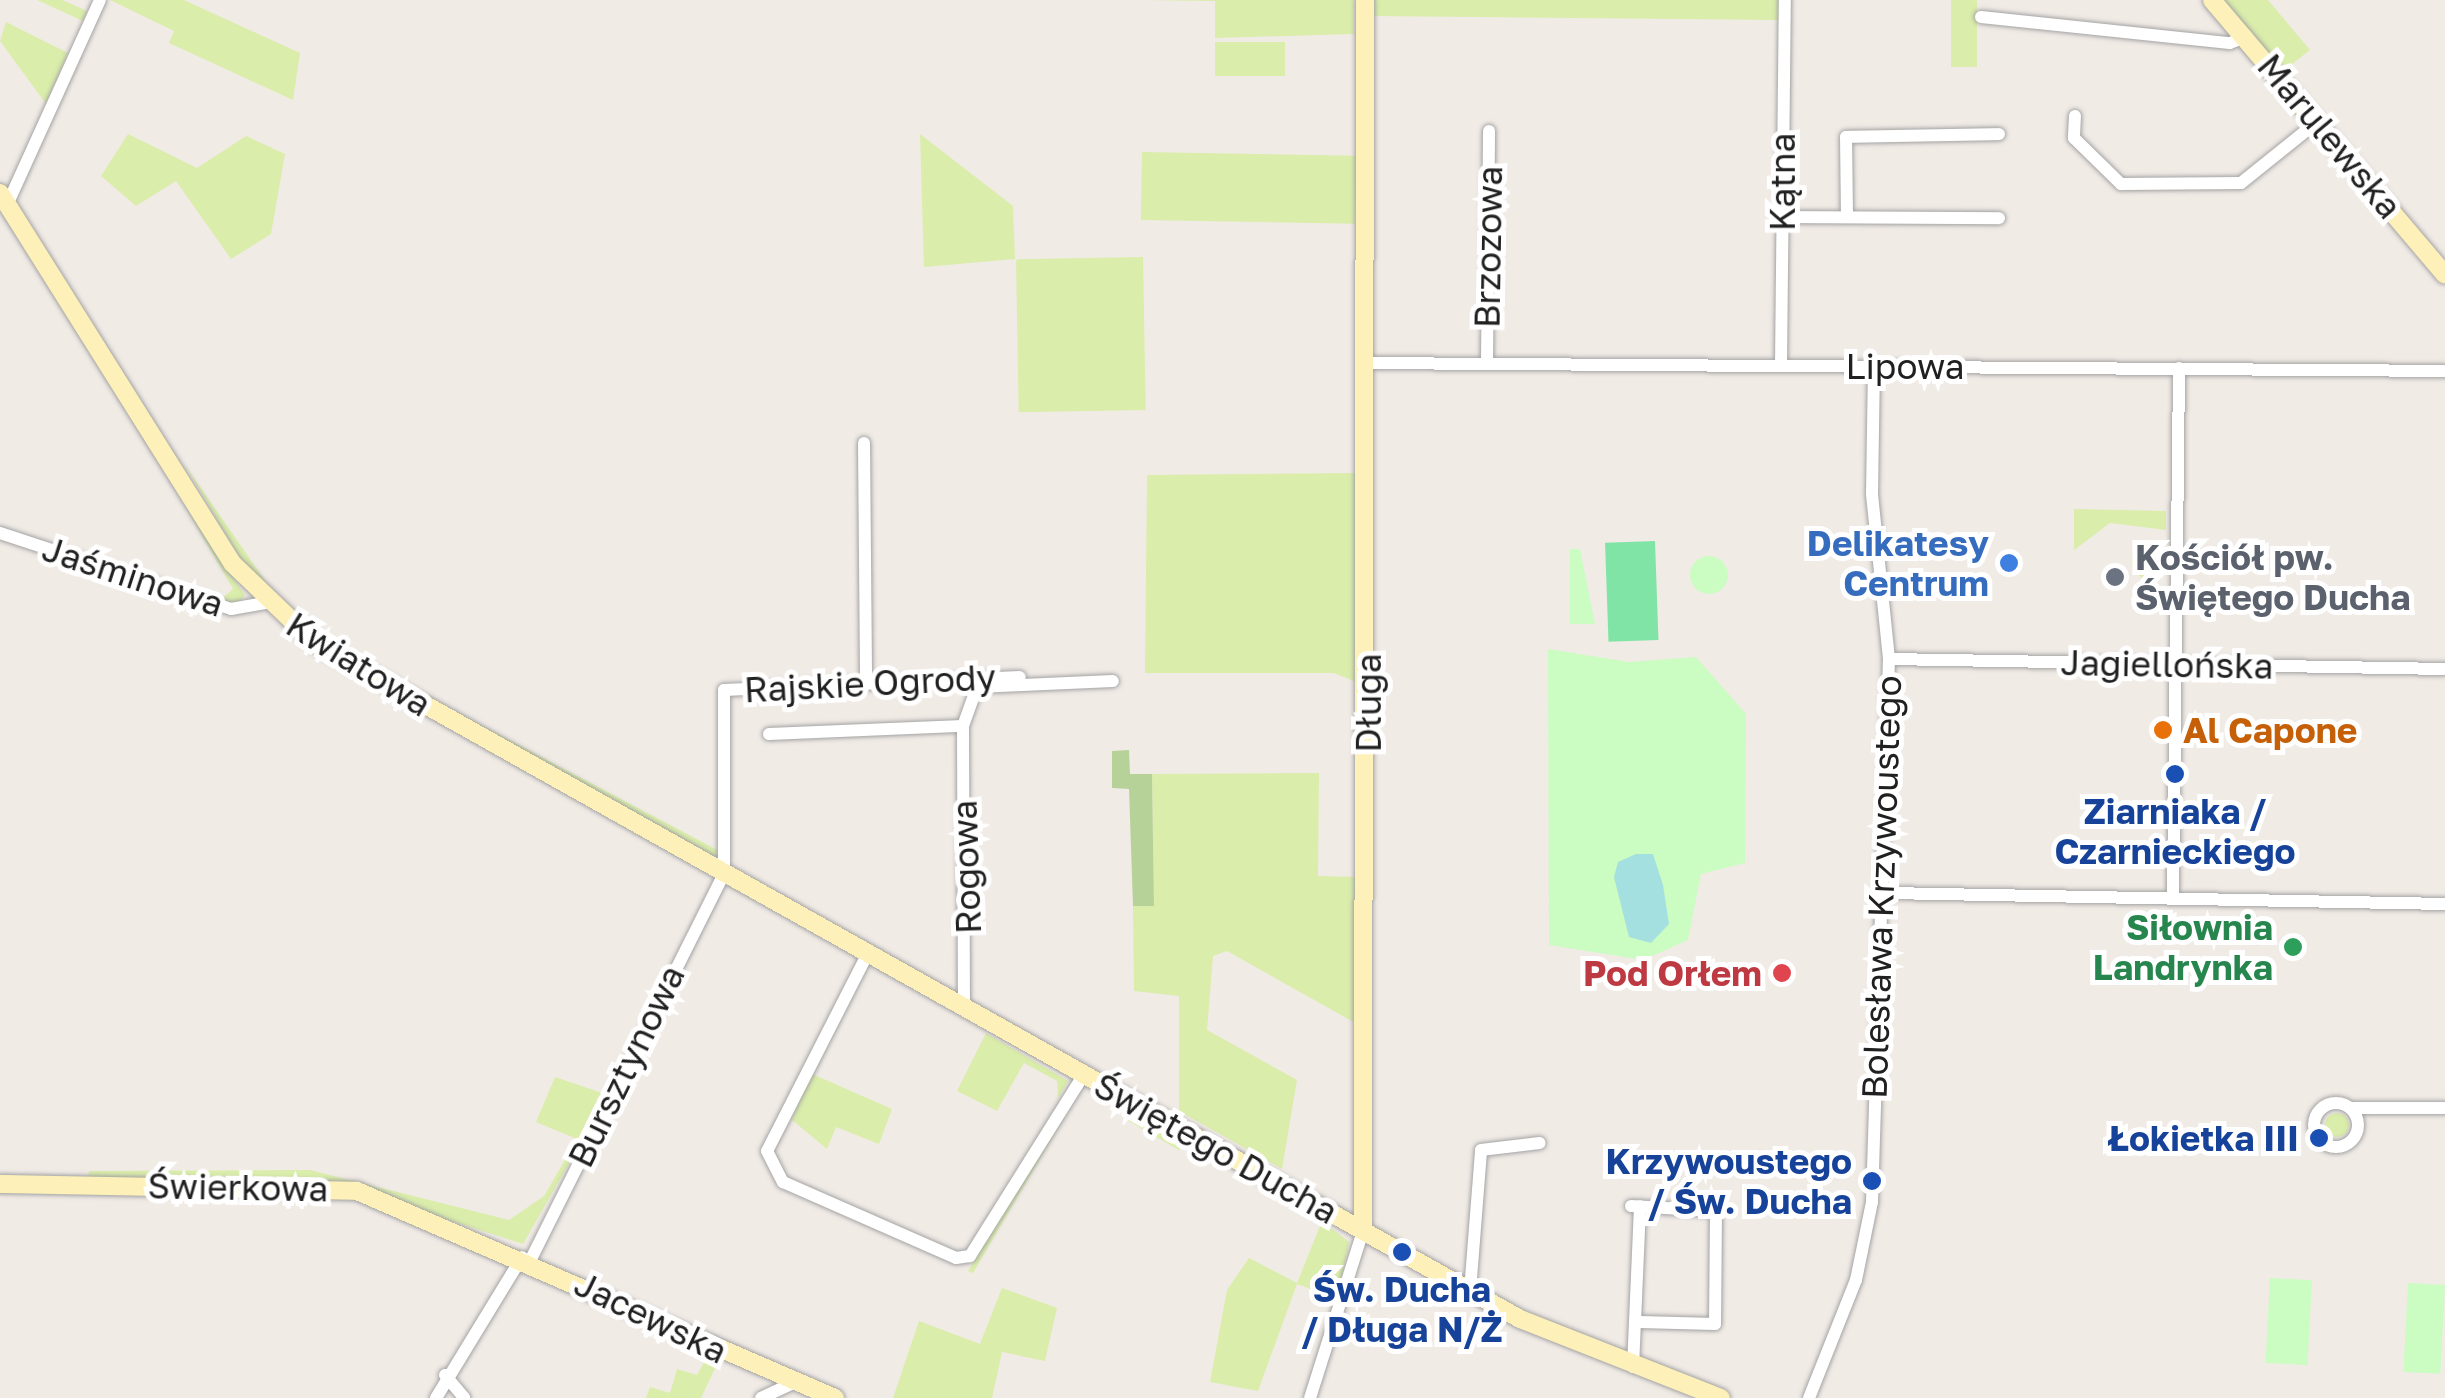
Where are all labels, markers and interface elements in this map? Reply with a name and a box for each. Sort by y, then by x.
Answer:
street label: Marulewska [2249,45,2411,227]
street label: Kątna [1761,133,1803,231]
street label: Brzozowa [1466,166,1510,328]
street label: Lipowa [1846,345,1964,387]
place label: Delikatesy Centrum [1807,522,1989,604]
street label: Jaśminowa [37,527,229,625]
place label: Kościół pw. Świętego Ducha [2135,536,2411,618]
marker: Delikatesy Centrum [1998,552,2020,574]
marker: Kościół pw. Świętego Ducha [2104,566,2126,588]
street label: Kwiatowa [279,603,439,725]
street label: Jagiellońska [2060,641,2274,687]
street label: Długa [1347,653,1389,753]
street label: Rajskie Ogrody [743,655,997,711]
street label: Bolesława Krzywoustego [1853,674,1909,1100]
place label: Al Capone [2183,709,2357,751]
marker: Al Capone [2152,719,2174,741]
marker: Ziarniaka / Czarnieckiego [2164,763,2186,785]
place label: Ziarniaka / Czarnieckiego [2055,790,2295,872]
street label: Rogowa [943,799,989,935]
place label: Siłownia Landrynka [2093,906,2273,988]
marker: Siłownia Landrynka [2282,936,2304,958]
place label: Pod Orłem [1583,952,1762,994]
street label: Bursztynowa [559,958,693,1174]
marker: Pod Orłem [1771,962,1793,984]
street label: Świętego Ducha [1087,1064,1345,1232]
place label: Łokietka III [2107,1117,2299,1159]
marker: Łokietka III [2308,1127,2330,1149]
place label: Krzywoustego / Św. Ducha [1606,1140,1852,1222]
street label: Świerkowa [147,1164,329,1210]
marker: Krzywoustego / Św. Ducha [1861,1170,1883,1192]
marker: Św. Ducha / Długa N/Ż [1391,1241,1413,1263]
street label: Jacewska [568,1262,734,1372]
place label: Św. Ducha / Długa N/Ż [1302,1268,1502,1350]

